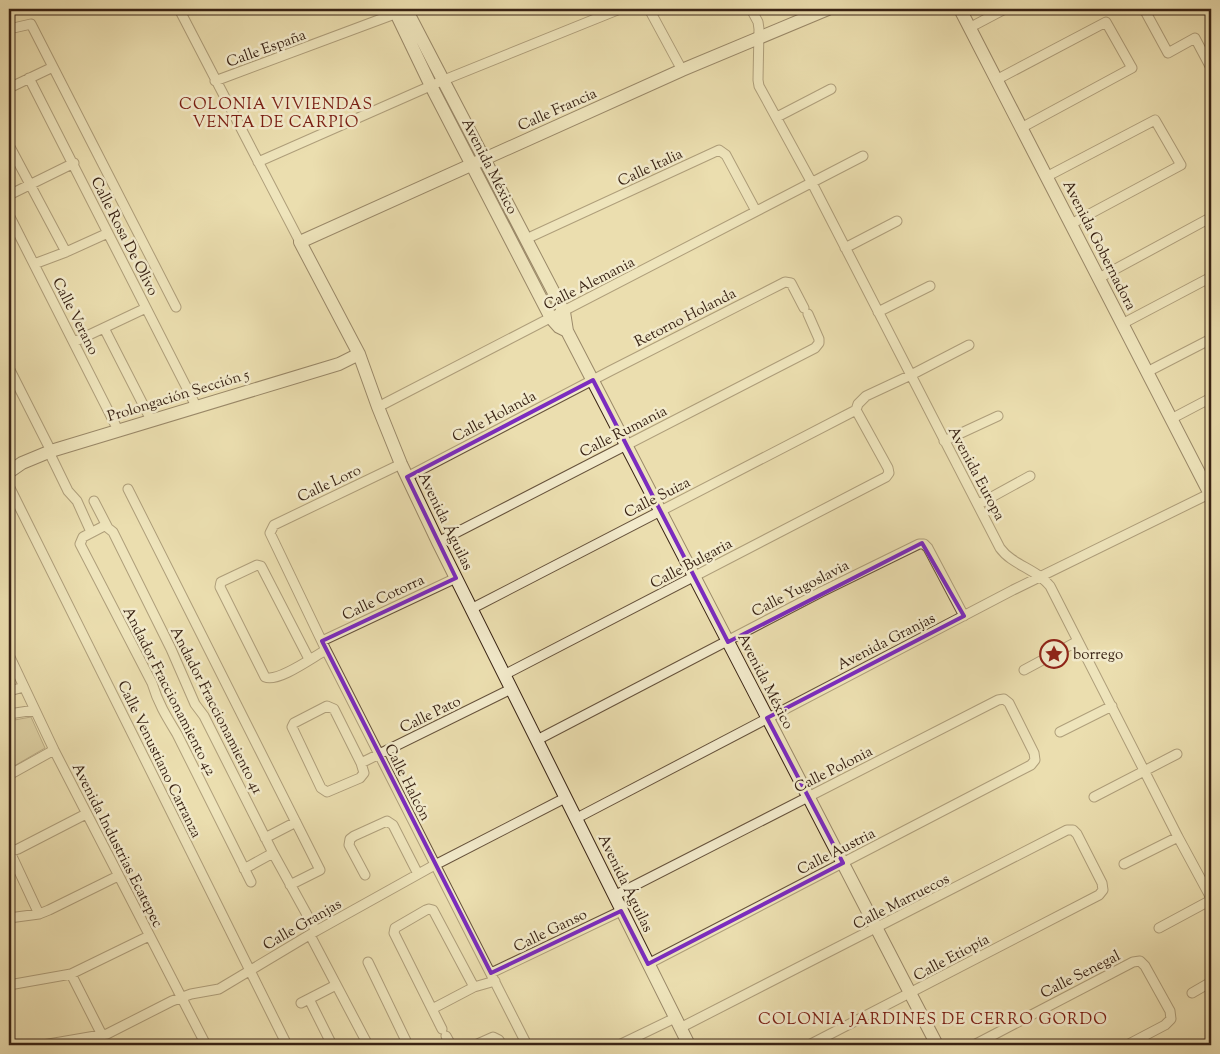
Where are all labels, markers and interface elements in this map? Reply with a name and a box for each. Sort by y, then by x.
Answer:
street label: Calle España [224,25,309,74]
street label: Calle Francia [515,84,601,137]
district label: COLONIA VIVIENDAS VENTA DE CARPIO [179,94,373,135]
street label: Avenida México [455,115,522,218]
street label: Calle Italia [615,144,687,193]
street label: Calle Rosa De Olivo [85,174,163,300]
street label: Avenida Gobernadora [1057,177,1141,314]
street label: Calle Alemania [540,252,639,316]
street label: Calle Verano [46,274,103,359]
street label: Retorno Holanda [631,284,740,353]
street label: Prolongación Sección 5 [105,365,252,428]
street label: Calle Holanda [449,386,540,448]
street label: Calle Rumania [576,401,671,463]
street label: Avenida Europa [942,423,1009,525]
street label: Calle Loro [294,460,365,508]
street label: Avenida Águilas [412,469,478,574]
street label: Calle Suiza [621,473,694,524]
street label: Calle Bulgaria [647,534,737,595]
street label: Calle Yugoslavia [748,556,853,623]
street label: Calle Cotorra [339,570,428,627]
street label: Andador Fraccionamiento 42 [117,604,220,780]
street label: Avenida Granjas [834,608,940,676]
street label: Andador Fraccionamiento 41 [164,623,267,798]
street label: Avenida México [731,630,798,733]
place icon: borrego [1039,639,1069,669]
place label: borrego [1073,645,1123,666]
street label: Calle Venustiano Carranza [111,677,206,842]
street label: Calle Pato [397,692,465,739]
street label: Calle Halcón [378,741,435,825]
street label: Calle Polonia [791,742,877,799]
street label: Avenida Industrias Ecatepec [66,760,167,932]
street label: Calle Austria [794,824,880,881]
street label: Avenida Águilas [592,831,658,936]
street label: Calle Marruecos [850,869,954,936]
street label: Calle Granjas [260,894,346,956]
street label: Calle Ganso [510,905,591,958]
street label: Calle Etiopía [910,930,993,987]
street label: Calle Senegal [1037,946,1124,1005]
district label: COLONIA JARDINES DE CERRO GORDO [758,1009,1108,1032]

